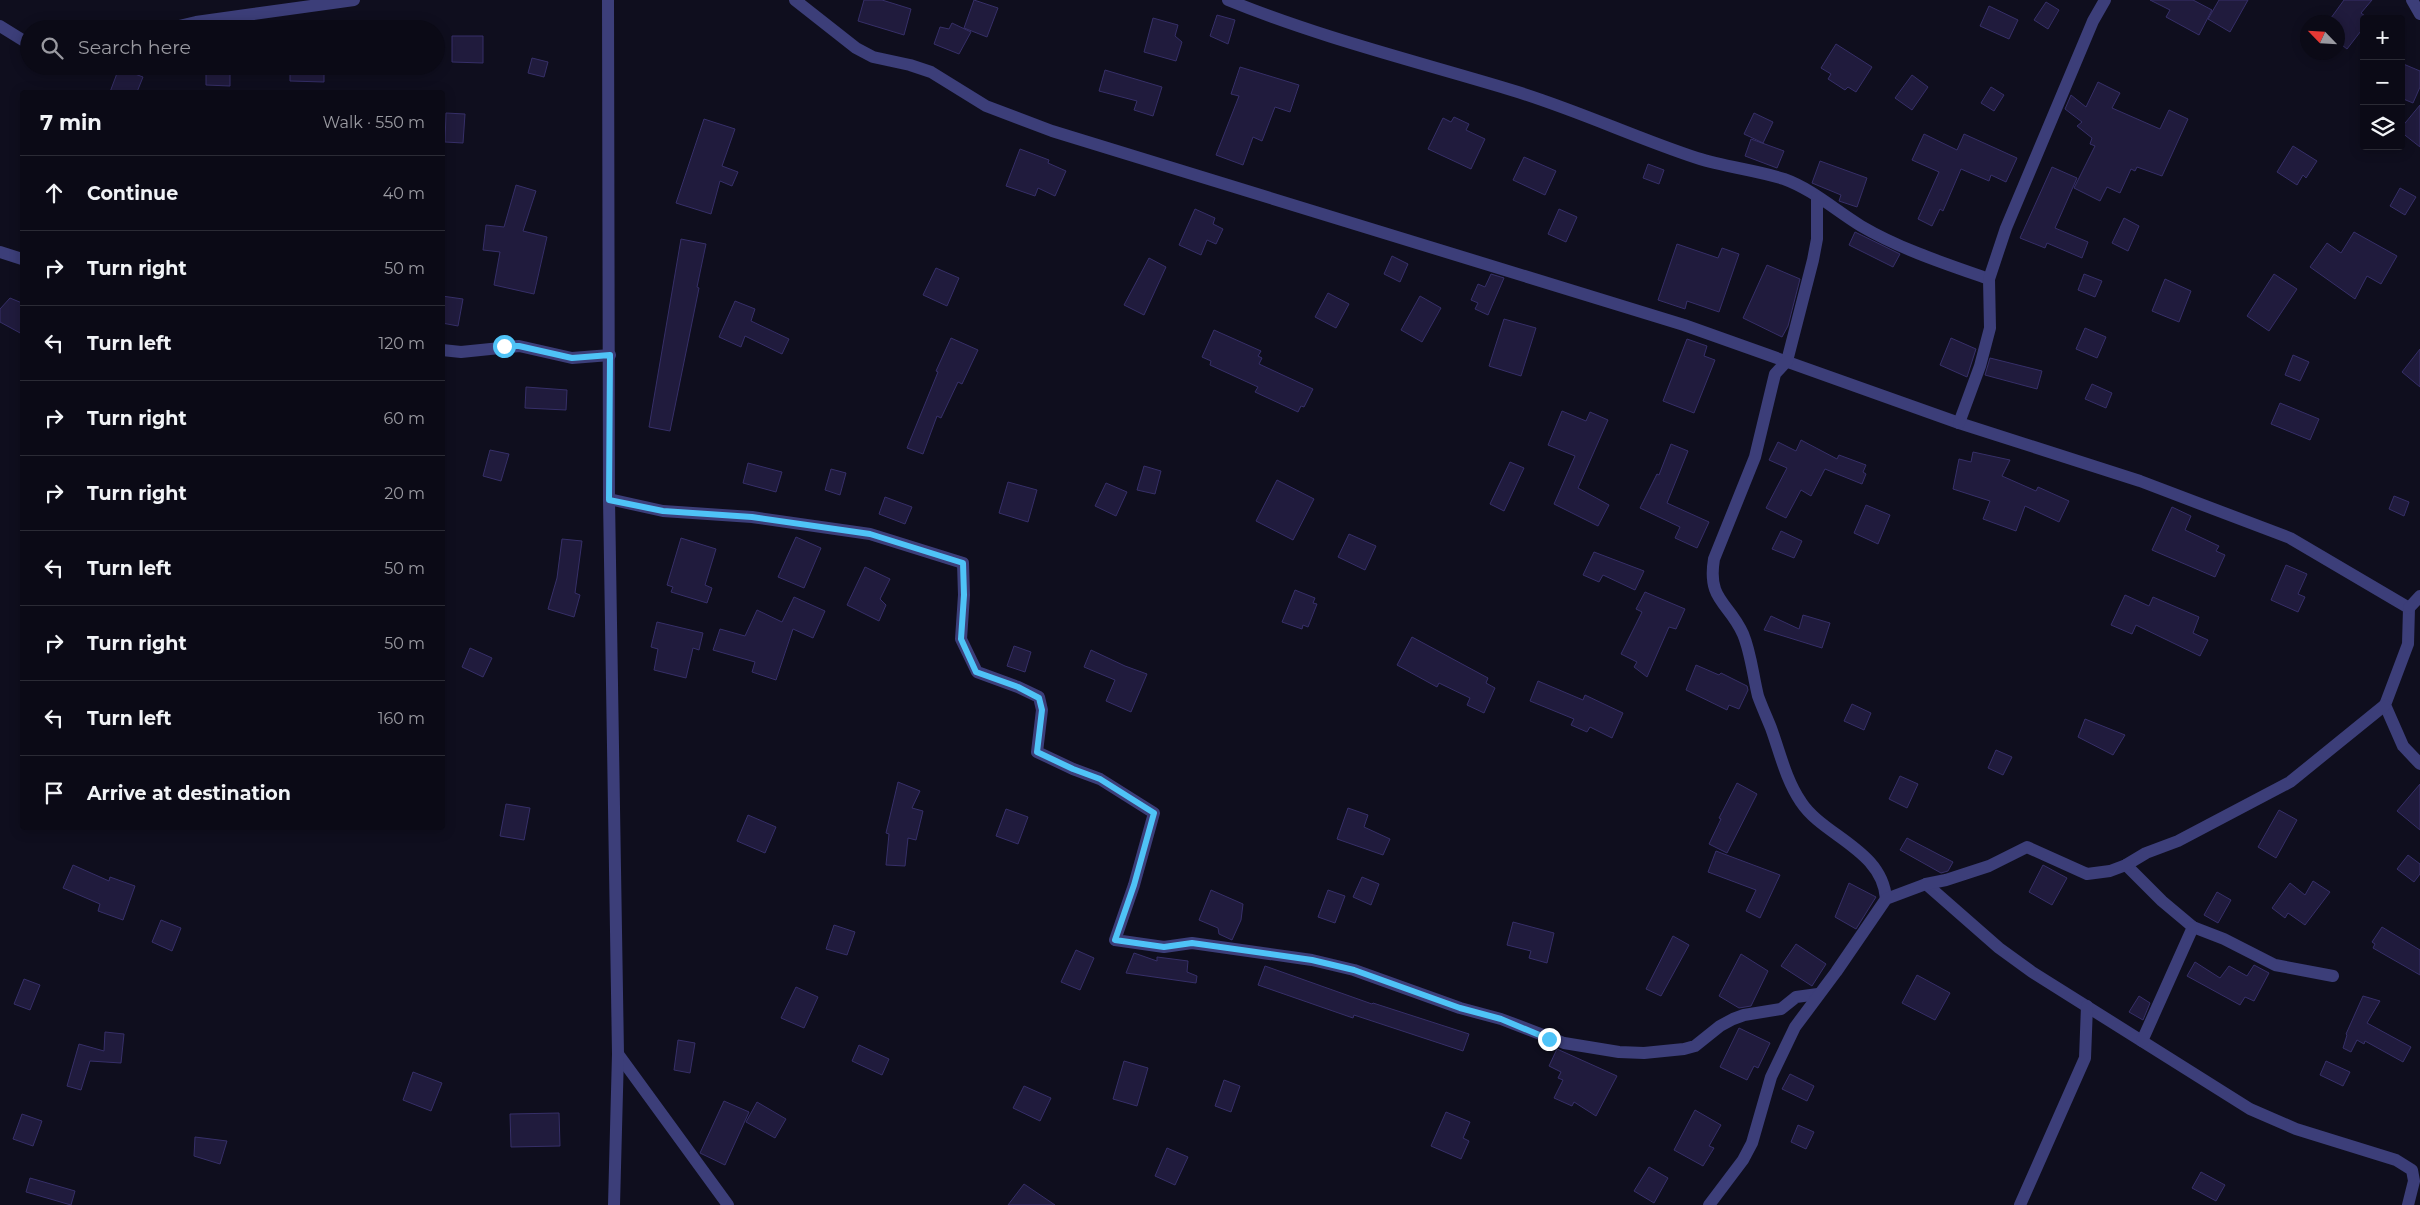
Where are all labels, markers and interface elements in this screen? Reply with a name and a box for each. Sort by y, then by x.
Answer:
north arrow [2300,15,2345,60]
map controls [2360,15,2405,150]
button: + [2360,15,2405,60]
search box [20,20,445,75]
icon: search [38,34,66,62]
text: Search here [78,36,191,59]
button: − [2360,60,2405,105]
button: layers [2360,105,2405,150]
text: 7 min [40,110,102,135]
text: Walk · 550 m [323,113,425,132]
icon: ahead [40,179,68,207]
text: Continue [87,182,178,205]
text: 40 m [383,184,425,203]
icon: right [40,254,68,282]
text: Turn right [87,257,187,280]
text: 50 m [384,259,425,278]
icon: left [40,329,68,357]
text: Turn left [87,332,172,355]
text: 120 m [378,334,425,353]
route start [493,335,516,358]
icon: right [40,404,68,432]
text: Turn right [87,407,187,430]
text: 60 m [383,409,425,428]
icon: right [40,479,68,507]
text: Turn right [87,482,187,505]
text: 20 m [384,484,425,503]
icon: left [40,554,68,582]
text: Turn left [87,557,172,580]
text: 50 m [384,559,425,578]
icon: right [40,629,68,657]
text: Turn right [87,632,187,655]
text: 50 m [384,634,425,653]
icon: left [40,704,68,732]
text: Turn left [87,707,172,730]
text: 160 m [378,709,425,728]
icon: arrive [40,779,68,807]
text: Arrive at destination [87,782,291,805]
route end [1538,1028,1561,1051]

